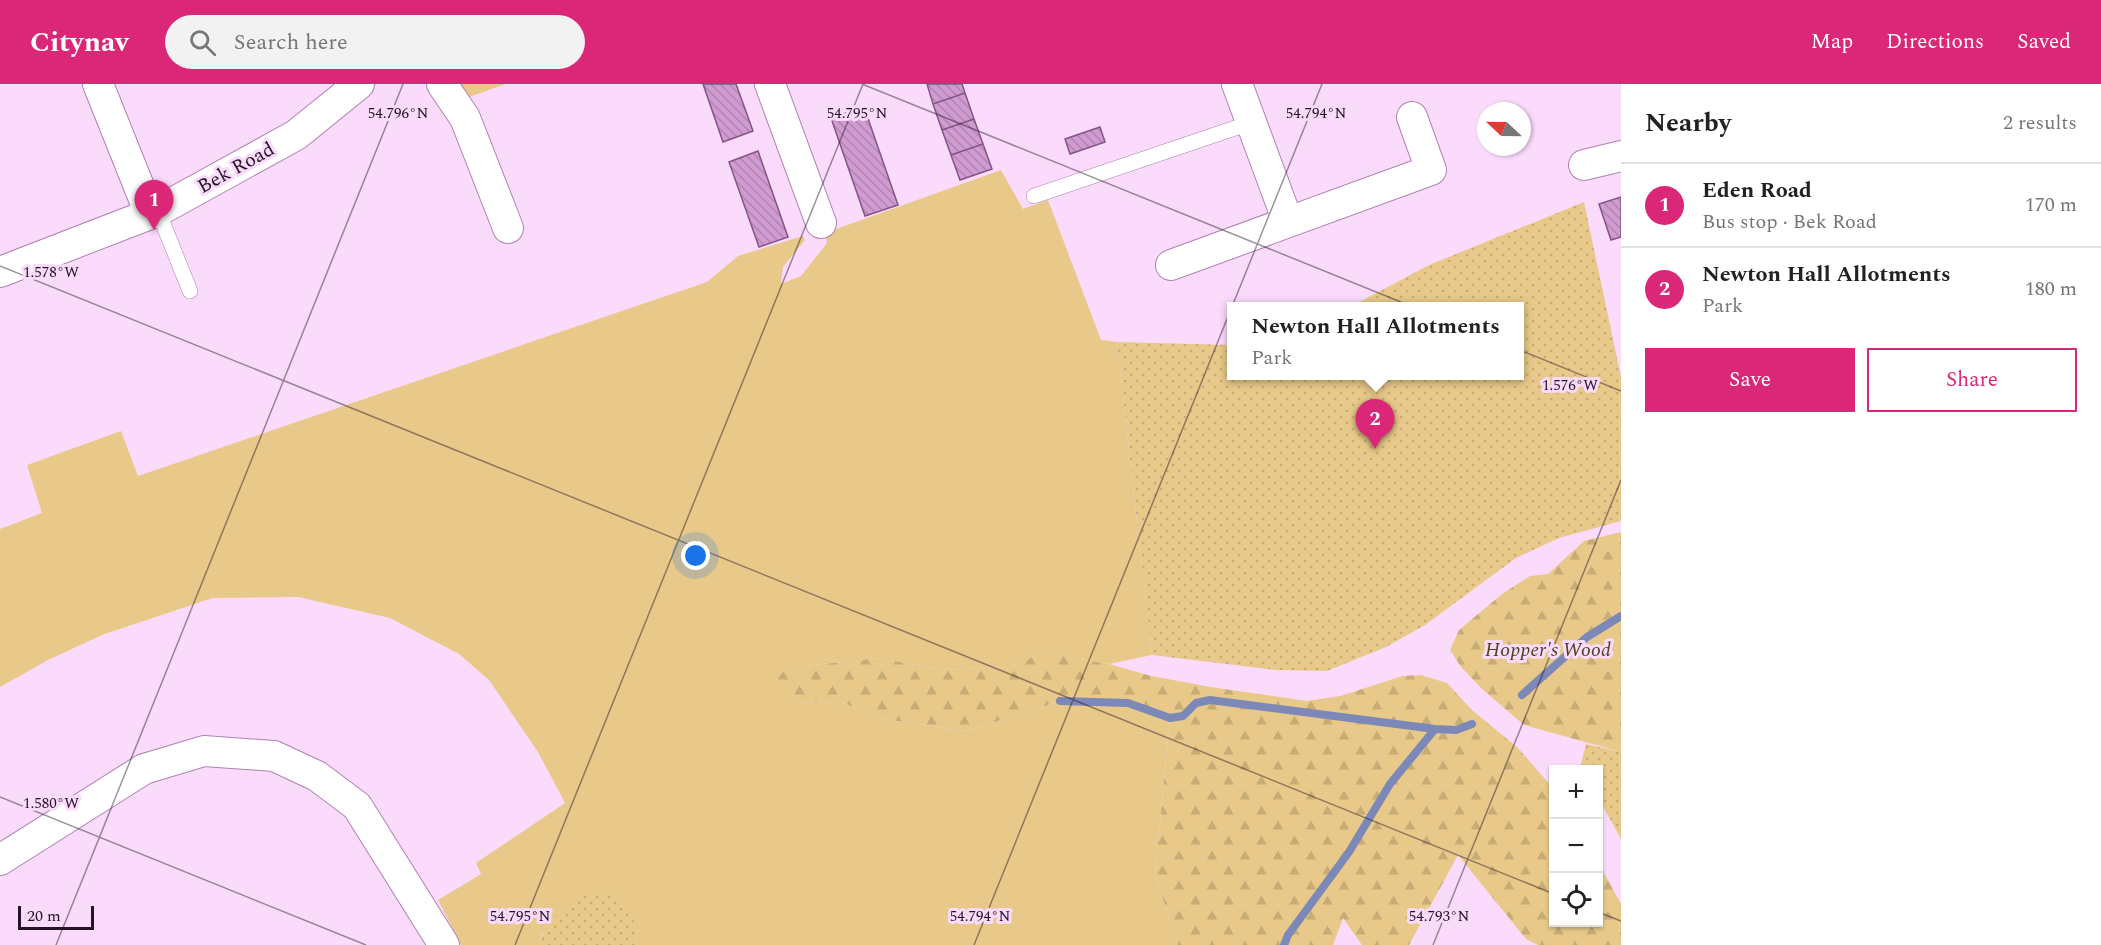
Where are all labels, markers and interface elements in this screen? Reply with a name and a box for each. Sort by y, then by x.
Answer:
search box [165,15,585,69]
text: Citynav [30,21,129,64]
icon: search [186,26,219,59]
text: Search here [234,26,348,59]
text: Map [1811,26,1853,58]
text: Directions [1886,26,1984,58]
text: Saved [2017,26,2071,58]
text: 54.796°N [368,102,428,125]
text: 54.795°N [827,102,887,125]
text: 54.794°N [1286,102,1346,125]
north arrow [1477,102,1531,156]
text: Nearby [1645,103,1731,143]
text: 2 results [2003,108,2077,138]
street label: Bek Road [192,134,280,202]
text: Eden Road [1702,174,1812,207]
pin: 1 [134,180,174,230]
text: 1 [1659,190,1670,220]
text: 170 m [2025,190,2077,220]
text: Bus stop · Bek Road [1702,207,1877,237]
text: Newton Hall Allotments [1702,258,1951,291]
text: 1.578°W [23,261,79,284]
text: 2 [1659,274,1670,304]
text: 180 m [2025,274,2077,304]
text: Park [1702,291,1743,321]
popup [1227,302,1524,380]
text: Newton Hall Allotments [1251,310,1500,343]
text: Park [1251,343,1293,373]
button: Save [1645,348,1855,412]
button: Share [1867,348,2077,412]
text: 1.576°W [1542,374,1598,397]
pin: 2 [1356,400,1394,449]
your location [681,541,710,570]
park label: Hopper's Wood [1485,635,1611,665]
map controls [1549,765,1603,927]
button: + [1549,765,1603,819]
text: 1.580°W [23,792,79,815]
button: − [1549,819,1603,873]
button: locate [1549,873,1603,927]
scale bar [18,903,94,930]
text: 20 m [27,904,61,928]
text: 54.795°N [490,905,550,928]
text: 54.794°N [950,905,1010,928]
text: 54.793°N [1409,905,1469,928]

